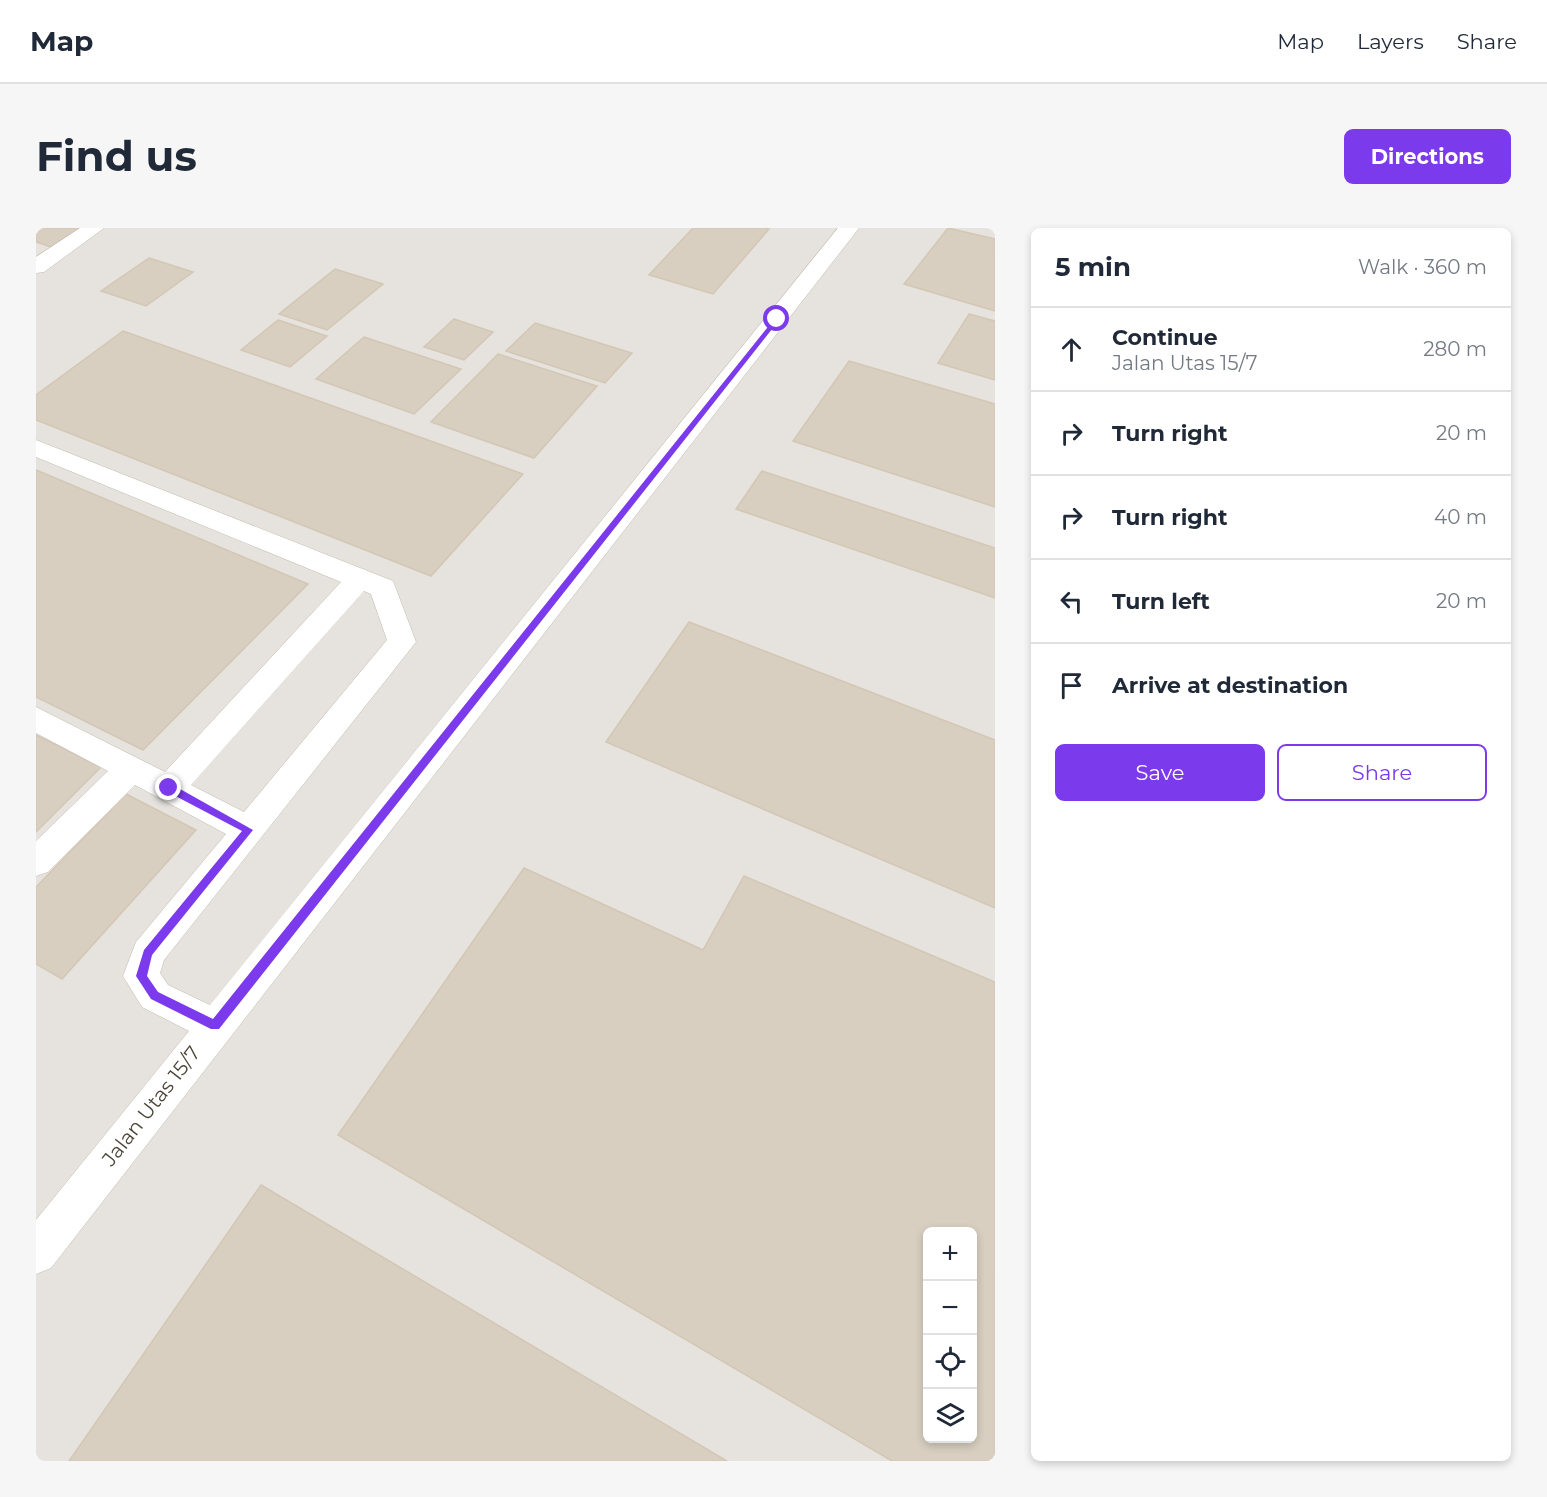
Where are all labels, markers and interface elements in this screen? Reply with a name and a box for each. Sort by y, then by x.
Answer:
text: Map [30,24,93,58]
text: Map [1277,29,1324,54]
text: Layers [1357,29,1424,54]
text: Share [1457,29,1517,54]
button: Directions [1344,129,1511,184]
text: Find us [36,130,197,182]
text: 5 min [1055,251,1131,283]
text: Walk · 360 m [1358,255,1487,279]
route start [763,305,789,331]
text: Continue [1112,324,1218,351]
icon: ahead [1055,333,1088,366]
text: 280 m [1423,337,1487,361]
text: Jalan Utas 15/7 [1112,351,1257,375]
icon: right [1055,417,1088,450]
text: Turn right [1112,420,1227,447]
text: 20 m [1436,421,1487,445]
icon: right [1055,501,1088,534]
text: Turn right [1112,504,1227,531]
text: 40 m [1434,505,1487,529]
icon: left [1055,585,1088,618]
text: Turn left [1112,588,1210,615]
text: 20 m [1436,589,1487,613]
icon: arrive [1055,669,1088,702]
text: Arrive at destination [1112,672,1348,699]
button: Save [1055,744,1265,801]
button: Share [1277,744,1487,801]
route end [155,774,181,800]
street label: Jalan Utas 15/7 [96,1041,205,1171]
map controls [923,1227,977,1443]
button: + [923,1227,977,1281]
button: − [923,1281,977,1335]
button: locate [923,1335,977,1389]
button: layers [923,1389,977,1443]

